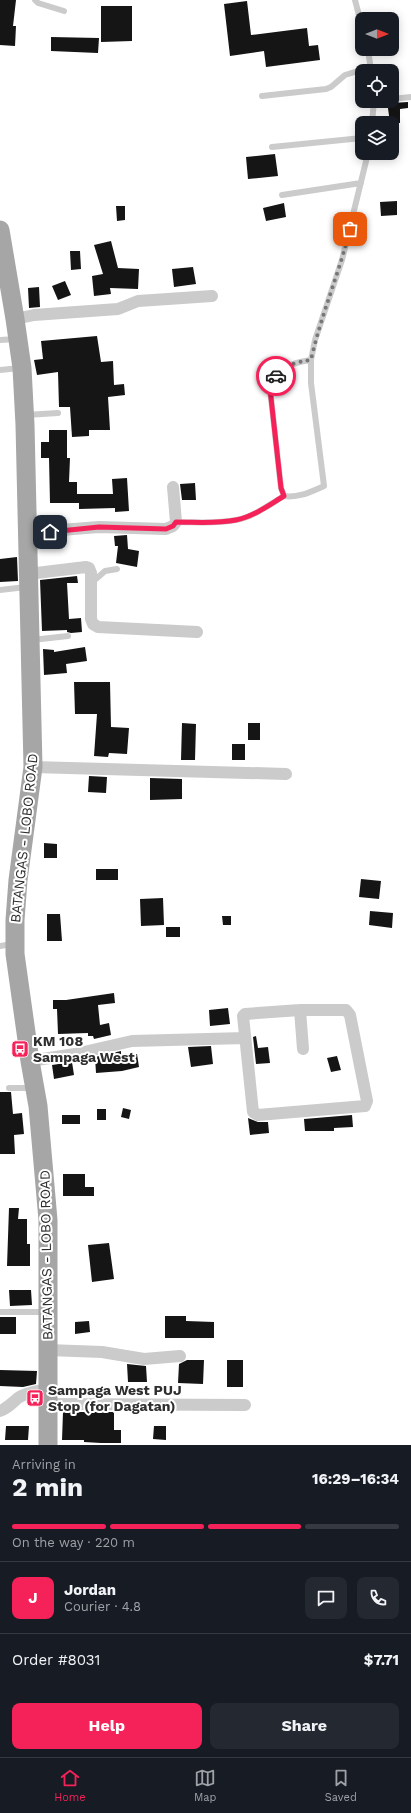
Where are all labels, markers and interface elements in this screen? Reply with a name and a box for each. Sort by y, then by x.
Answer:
north arrow [355,12,399,56]
map controls [355,12,399,160]
button: locate [355,64,399,108]
button: layers [355,116,399,160]
pin [333,212,367,246]
icon: bag [339,218,361,240]
courier [256,356,296,396]
icon: car [265,365,287,387]
pin [33,515,67,549]
icon: home [39,521,61,543]
street label: BATANGAS - LOBO ROAD [7,752,41,924]
place label: KM 108 Sampaga West [33,1033,135,1065]
bus stop icon: KM 108 Sampaga West [10,1039,30,1059]
street label: BATANGAS - LOBO ROAD [37,1170,55,1340]
place label: Sampaga West PUJ Stop (for Dagatan) [48,1382,182,1414]
bus stop icon: Sampaga West PUJ Stop (for Dagatan) [25,1388,45,1408]
text: Arriving in [12,1457,76,1472]
text: 16:29–16:34 [312,1470,399,1488]
text: 2 min [12,1472,83,1502]
text: On the way · 220 m [12,1535,135,1550]
button: chat [305,1577,347,1619]
button: phone [357,1577,399,1619]
text: Jordan [64,1581,116,1599]
text: J [28,1589,38,1607]
text: Courier · 4.8 [64,1599,141,1614]
text: Order #8031 [12,1651,100,1669]
text: $7.71 [364,1651,399,1669]
button: Help [12,1703,202,1749]
button: Share [210,1703,399,1749]
tab: Home [54,1767,86,1804]
tab: Map [194,1767,216,1804]
tab: Saved [325,1767,357,1804]

